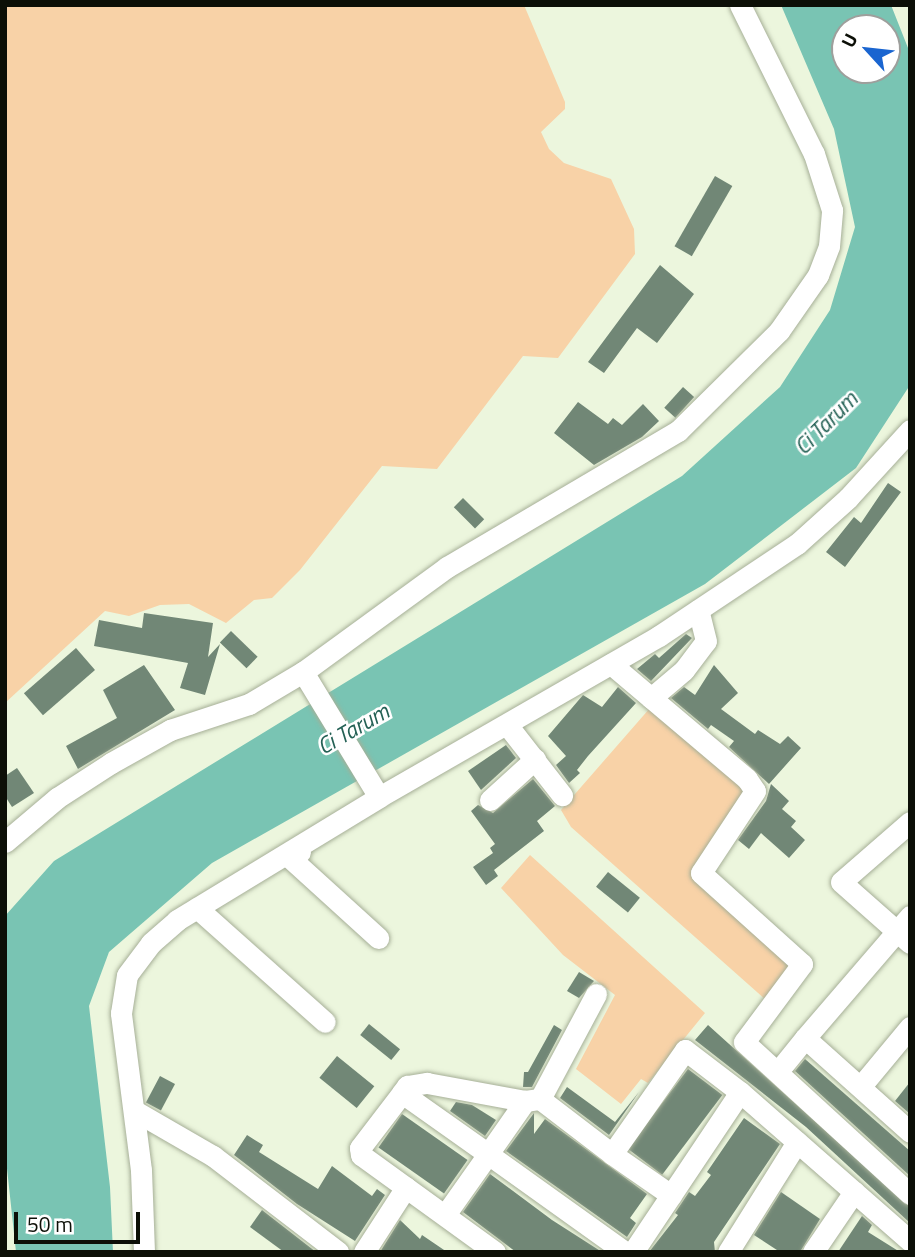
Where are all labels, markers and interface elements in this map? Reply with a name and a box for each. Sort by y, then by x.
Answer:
north arrow [831,14,901,84]
text: U [833,28,864,52]
water label: Ci Tarum [789,386,863,460]
water label: Ci Tarum [312,697,394,761]
scale bar [18,1198,144,1242]
text: 50 m [27,1208,73,1240]

